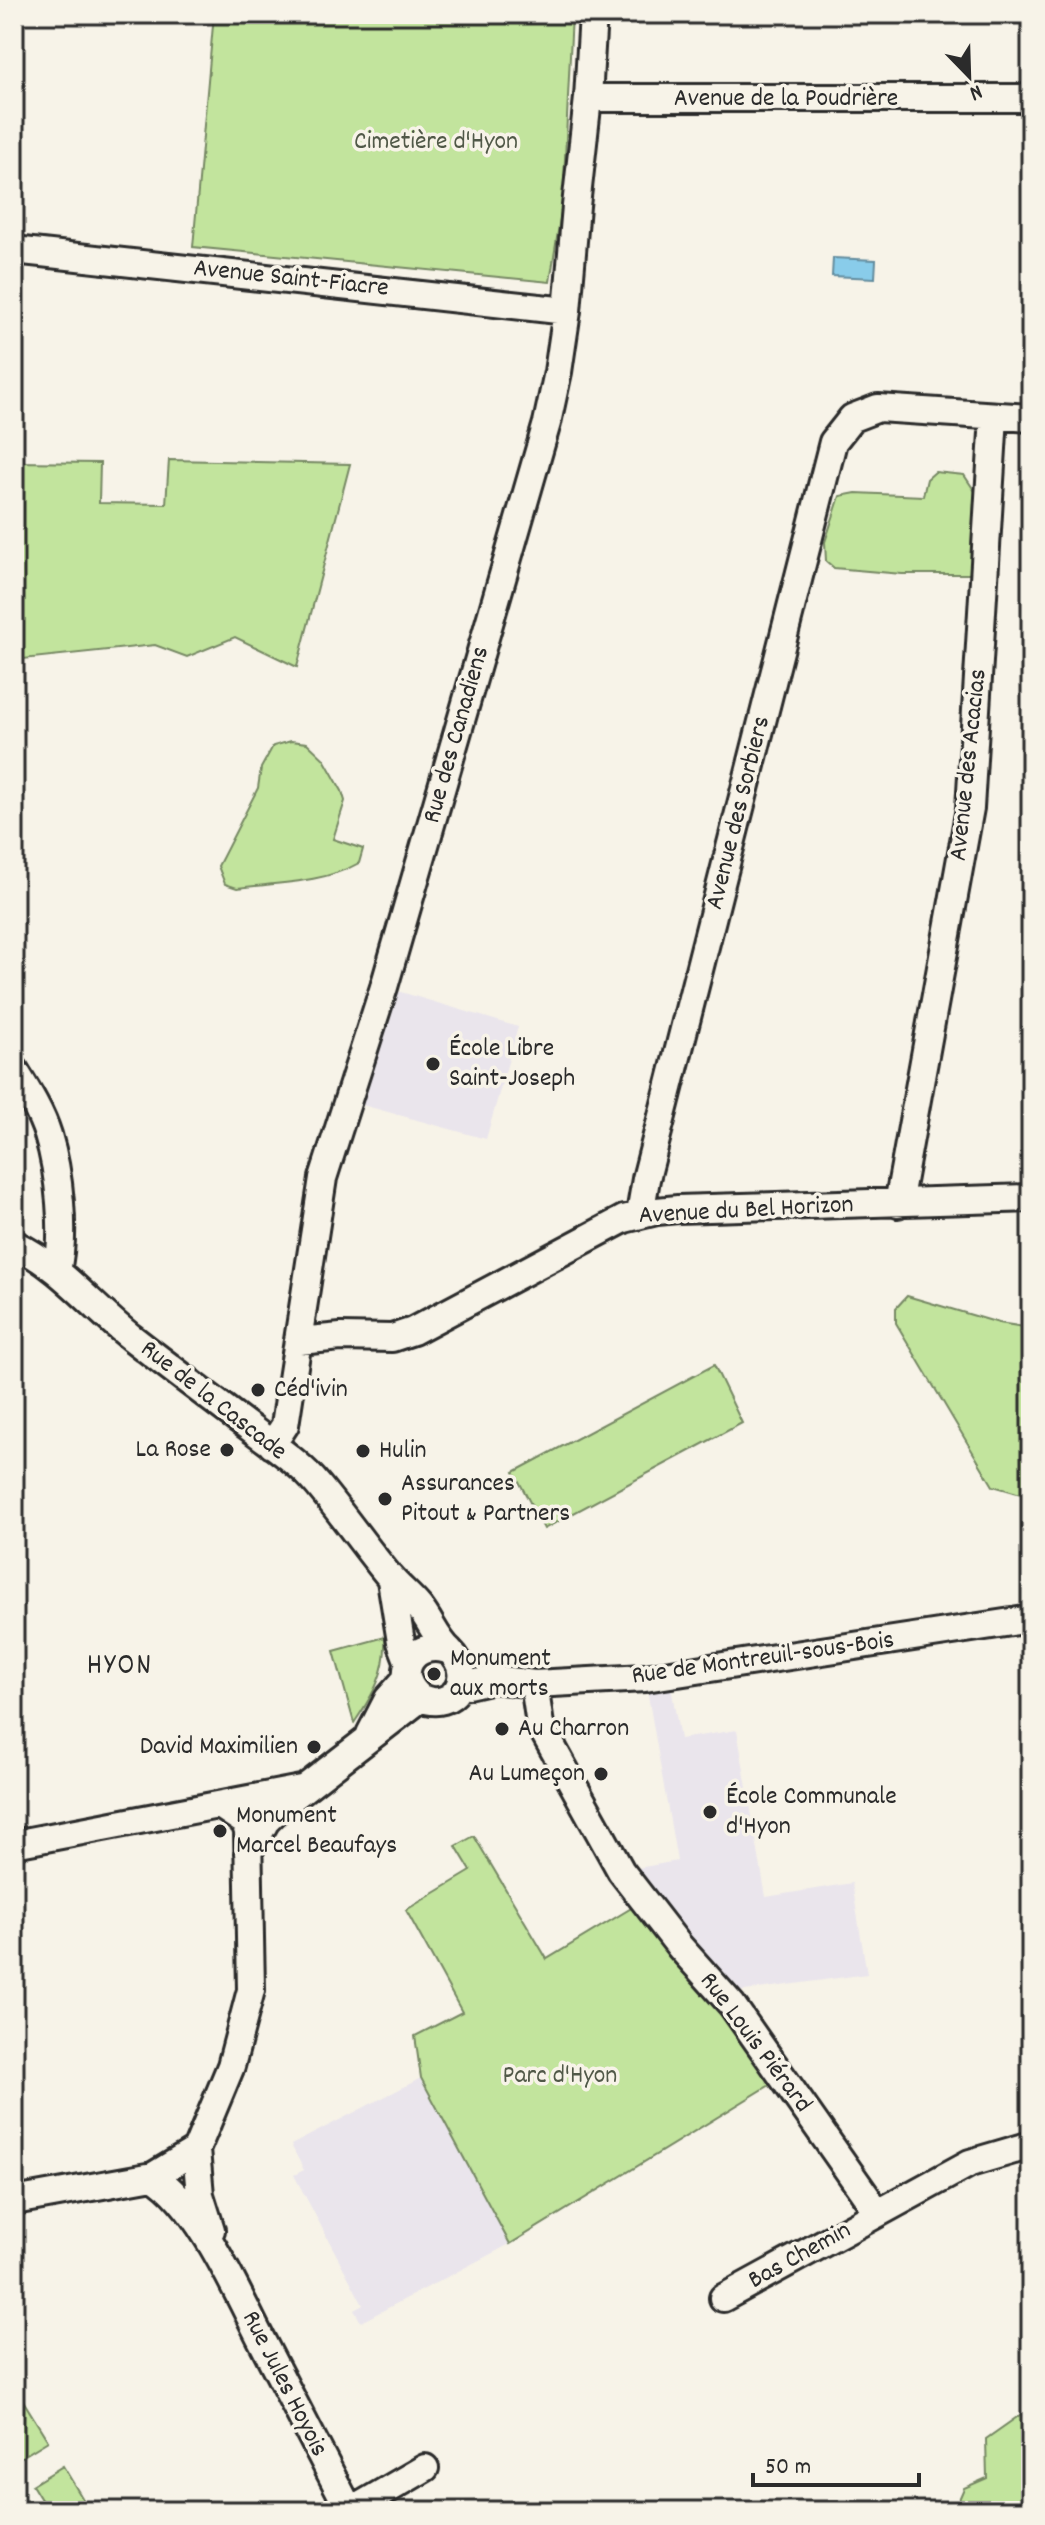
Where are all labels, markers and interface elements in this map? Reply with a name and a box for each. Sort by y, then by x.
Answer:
north arrow [929,36,1009,116]
text: N [964,75,987,108]
street label: Avenue de la Poudrière [674,81,898,118]
park label: Cimetière d'Hyon [354,124,518,161]
street label: Avenue Saint-Fiacre [192,250,390,308]
street label: Rue des Canadiens [414,642,500,828]
street label: Avenue des Acacias [941,667,997,863]
street label: Avenue des Sorbiers [697,712,781,914]
place label: École Libre Saint-Joseph [449,1031,575,1098]
marker: École Libre Saint-Joseph [424,1055,442,1073]
street label: Avenue du Bel Horizon [638,1187,854,1235]
street label: Rue de la Cascade [132,1332,294,1470]
place label: Céd'ivin [274,1372,348,1409]
marker: Céd'ivin [249,1381,267,1399]
place label: La Rose [136,1432,211,1469]
place label: Hulin [379,1433,426,1470]
marker: La Rose [218,1441,236,1459]
marker: Hulin [354,1442,372,1460]
place label: Assurances Pitout & Partners [401,1466,570,1533]
marker: Assurances Pitout & Partners [376,1490,394,1508]
street label: Rue de Montreuil-sous-Bois [629,1622,897,1696]
place label: Monument aux morts [450,1641,551,1708]
district label: HYON [87,1646,153,1689]
marker: Monument aux morts [425,1665,443,1683]
place label: Au Charron [518,1711,629,1748]
marker: Au Charron [493,1720,511,1738]
place label: David Maximilien [140,1729,298,1766]
marker: David Maximilien [305,1738,323,1756]
place label: Au Lumeçon [468,1756,585,1793]
marker: Au Lumeçon [592,1765,610,1783]
place label: École Communale d'Hyon [726,1779,897,1846]
place label: Monument Marcel Beaufays [236,1798,397,1865]
marker: École Communale d'Hyon [701,1803,719,1821]
marker: Monument Marcel Beaufays [211,1822,229,1840]
street label: Rue Louis Piérard [690,1965,820,2121]
park label: Parc d'Hyon [503,2058,617,2095]
street label: Bas Chemin [742,2213,858,2299]
street label: Rue Jules Hoyois [231,2305,337,2463]
scale bar [753,2437,919,2487]
text: 50 m [765,2451,811,2485]

